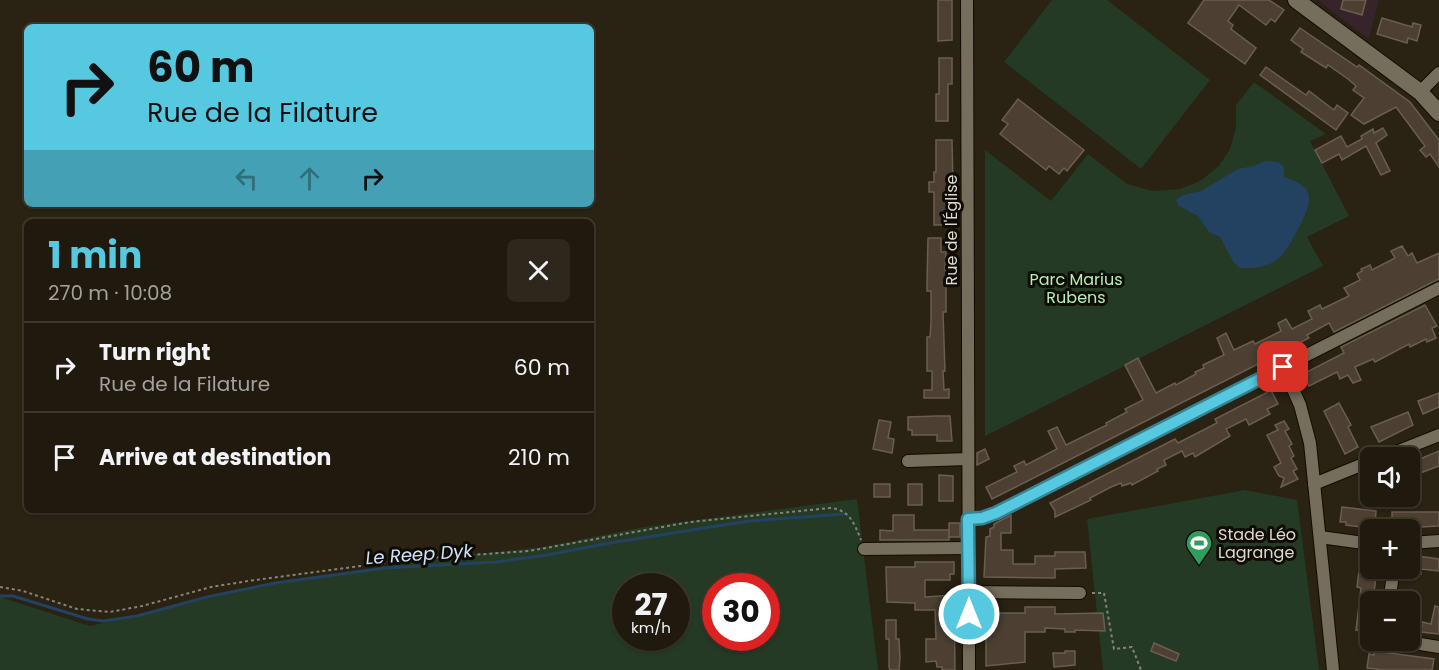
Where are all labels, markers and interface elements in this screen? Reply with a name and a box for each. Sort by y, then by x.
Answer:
text: 60 m [147,38,255,97]
icon: right [48,48,126,126]
text: Rue de la Filature [147,94,378,131]
icon: left [230,162,263,195]
icon: ahead [293,162,326,195]
icon: right [356,162,389,195]
street label: Rue de l'Église [940,175,963,285]
text: 1 min [48,230,142,281]
button: close [507,239,570,302]
park label: Parc Marius Rubens [1029,268,1123,309]
text: 270 m · 10:08 [48,279,172,307]
text: Turn right [99,337,210,368]
pin [1257,341,1308,392]
icon: arrive [1266,350,1299,383]
icon: right [48,351,81,384]
text: 60 m [514,352,570,383]
text: Rue de la Filature [99,370,270,398]
icon: arrive [48,441,81,474]
text: Arrive at destination [99,442,331,473]
text: 210 m [508,442,570,473]
map controls [1360,447,1420,651]
button: sound [1360,447,1420,507]
button: + [1360,519,1420,579]
place label: Stade Léo Lagrange [1218,523,1296,564]
sports icon: Stade Léo Lagrange [1184,528,1214,566]
water label: Le Reep Dyk [365,538,474,570]
speed limit sign: 30 [702,573,780,651]
position arrow [937,582,1001,646]
text: 27 [634,583,668,626]
button: − [1360,591,1420,651]
text: km/h [631,617,671,638]

